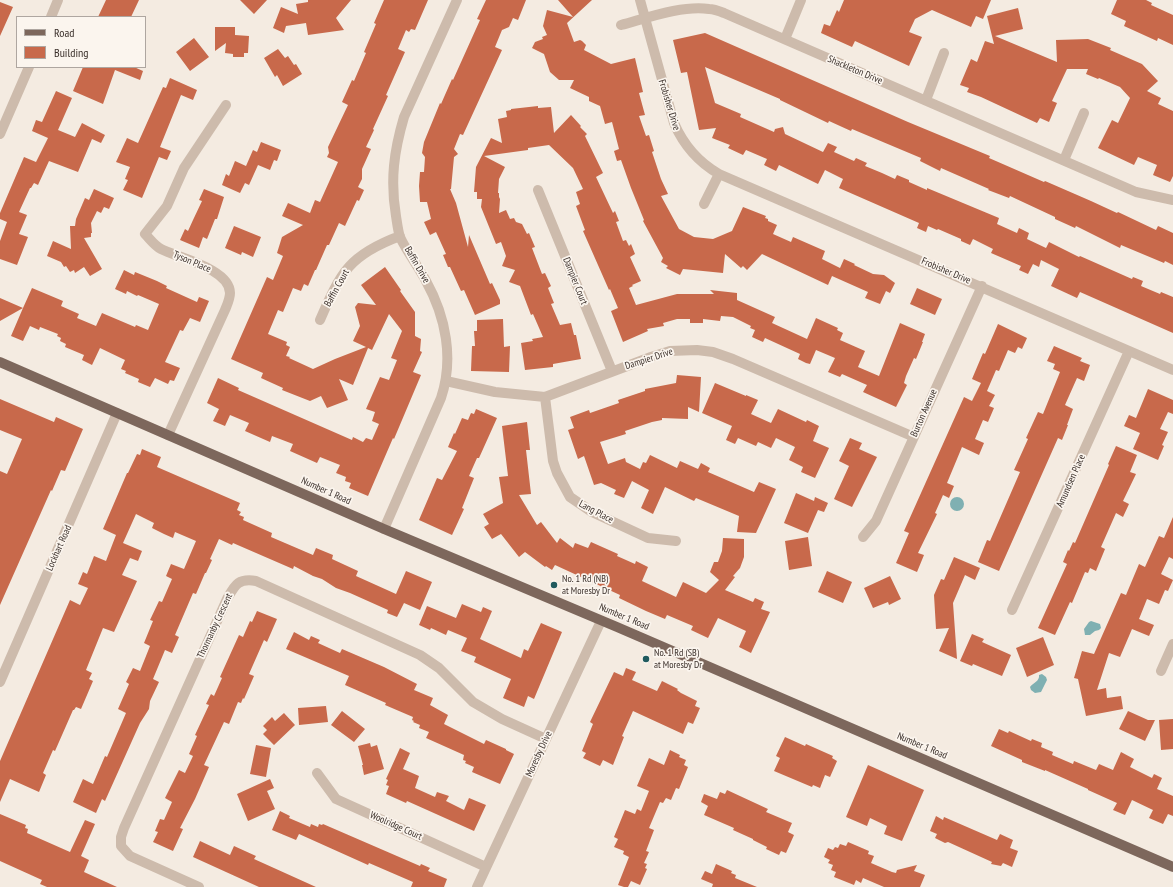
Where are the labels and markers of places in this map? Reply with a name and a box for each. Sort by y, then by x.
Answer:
place label: No. 1 Rd (NB) at Moresby Dr [562,573,610,596]
marker: No. 1 Rd (NB) at Moresby Dr [549,580,559,590]
place label: No. 1 Rd (SB) at Moresby Dr [654,647,702,670]
marker: No. 1 Rd (SB) at Moresby Dr [641,654,651,664]

